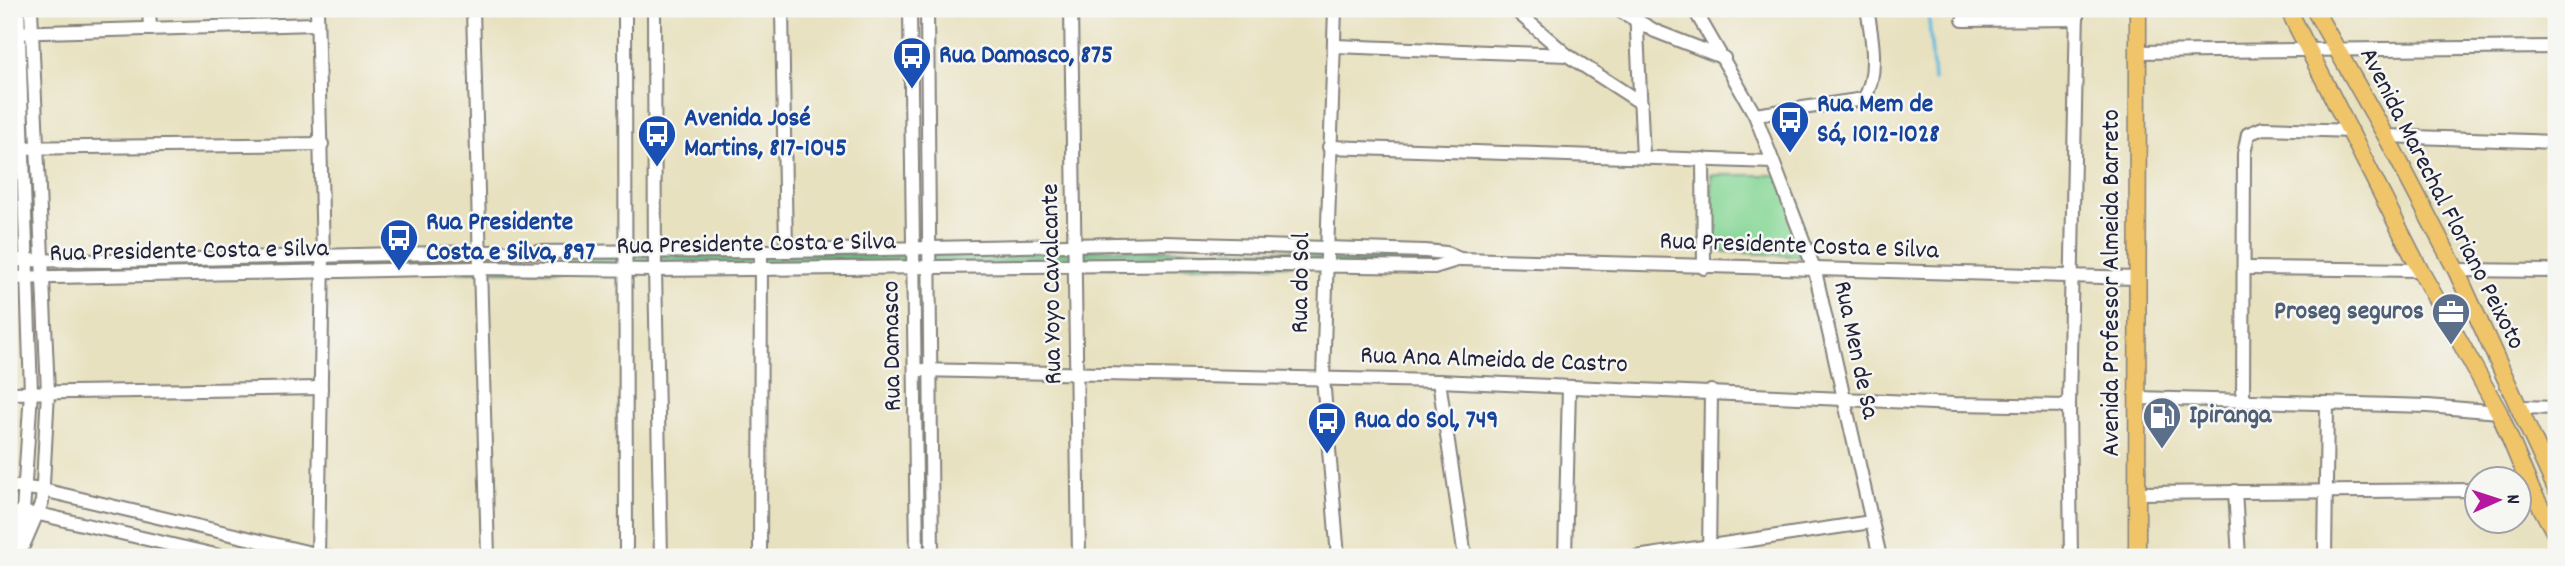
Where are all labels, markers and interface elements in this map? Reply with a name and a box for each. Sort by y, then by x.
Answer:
bus stop icon: Rua Damasco, 875 [891,35,933,90]
place label: Rua Damasco, 875 [939,38,1113,75]
street label: Avenida Marechal Floriano Peixoto [2349,41,2533,357]
place label: Rua Mem de Sá, 1012-1028 [1817,87,1940,154]
bus stop icon: Rua Mem de Sá, 1012-1028 [1769,99,1811,154]
place label: Avenida José Martins, 817-1045 [684,101,847,168]
street label: Avenida Professor Almeida Barreto [2094,109,2131,457]
bus stop icon: Avenida José Martins, 817-1045 [636,113,678,168]
street label: Rua Yoyo Cavalcante [1033,183,1073,385]
place label: Rua Presidente Costa e Silva, 897 [426,205,595,272]
bus stop icon: Rua Presidente Costa e Silva, 897 [378,217,420,272]
street label: Rua Presidente Costa e Silva [616,224,897,266]
street label: Rua Presidente Costa e Silva [1659,224,1940,270]
street label: Rua Presidente Costa e Silva [49,231,330,273]
street label: Rua do Sol [1283,232,1321,334]
street label: Rua Men de Sa [1822,278,1888,423]
street label: Rua Damasco [873,280,913,412]
office icon: Proseg seguros [2430,291,2472,346]
place label: Proseg seguros [2274,294,2424,331]
street label: Rua Ana Almeida de Castro [1360,338,1628,384]
fuel station icon: Ipiranga [2141,395,2183,450]
place label: Ipiranga [2189,398,2272,435]
bus stop icon: Rua do Sol, 749 [1306,400,1348,455]
place label: Rua do Sol, 749 [1354,403,1499,440]
north arrow [2464,464,2534,534]
text: N [2498,494,2525,505]

